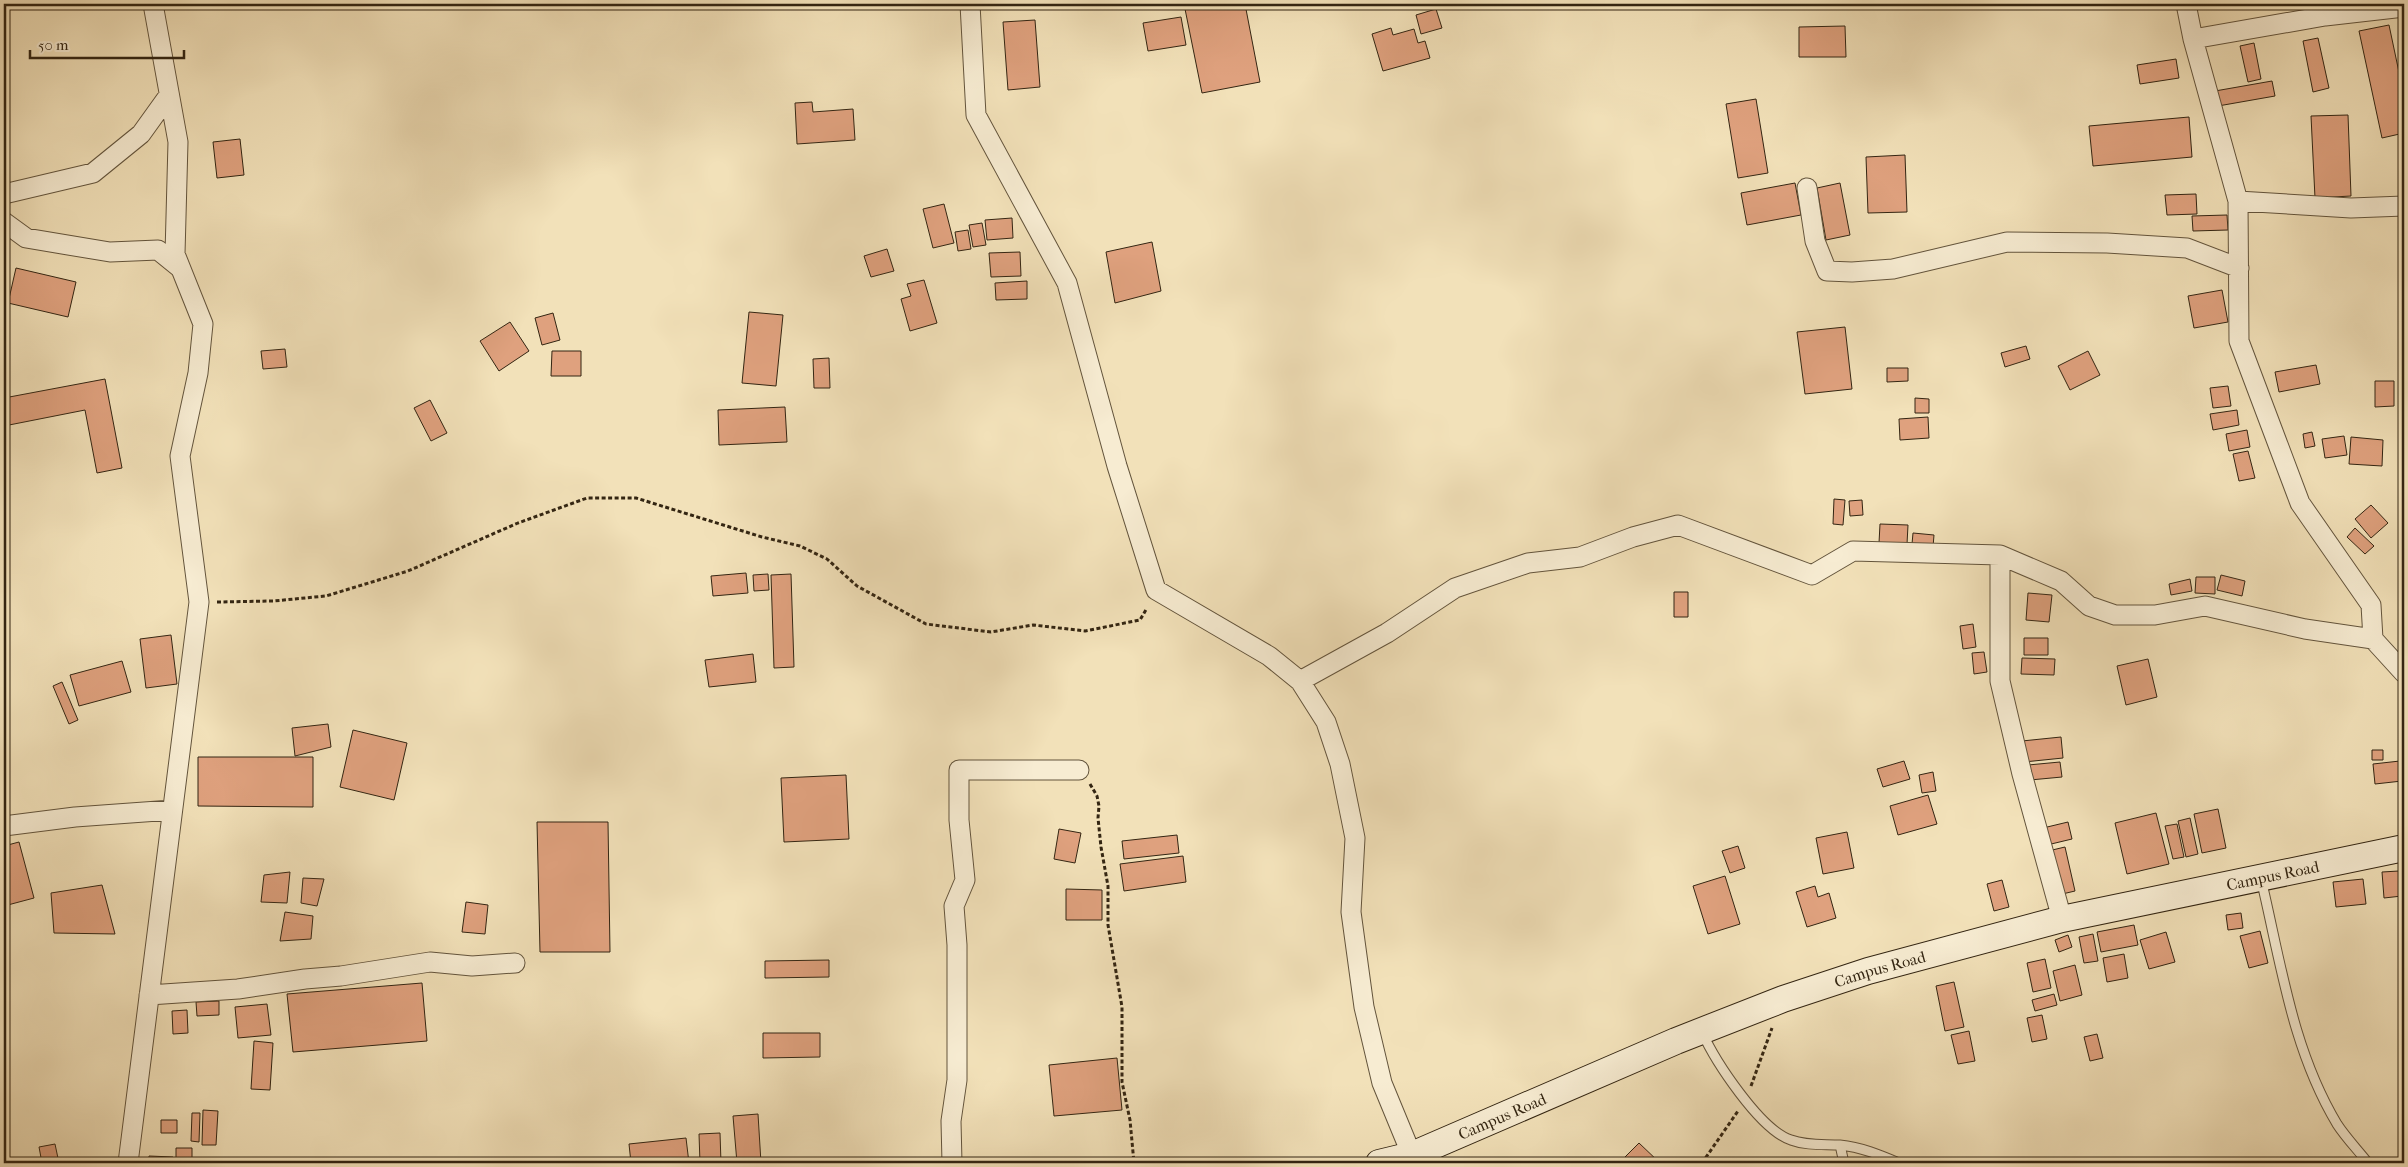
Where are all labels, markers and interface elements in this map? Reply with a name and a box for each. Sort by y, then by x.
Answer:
scale bar [30,28,184,60]
text: 50 m [38,36,69,54]
street label: Campus Road [2225,856,2321,894]
street label: Campus Road [1832,946,1928,991]
street label: Campus Road [1455,1089,1549,1144]

